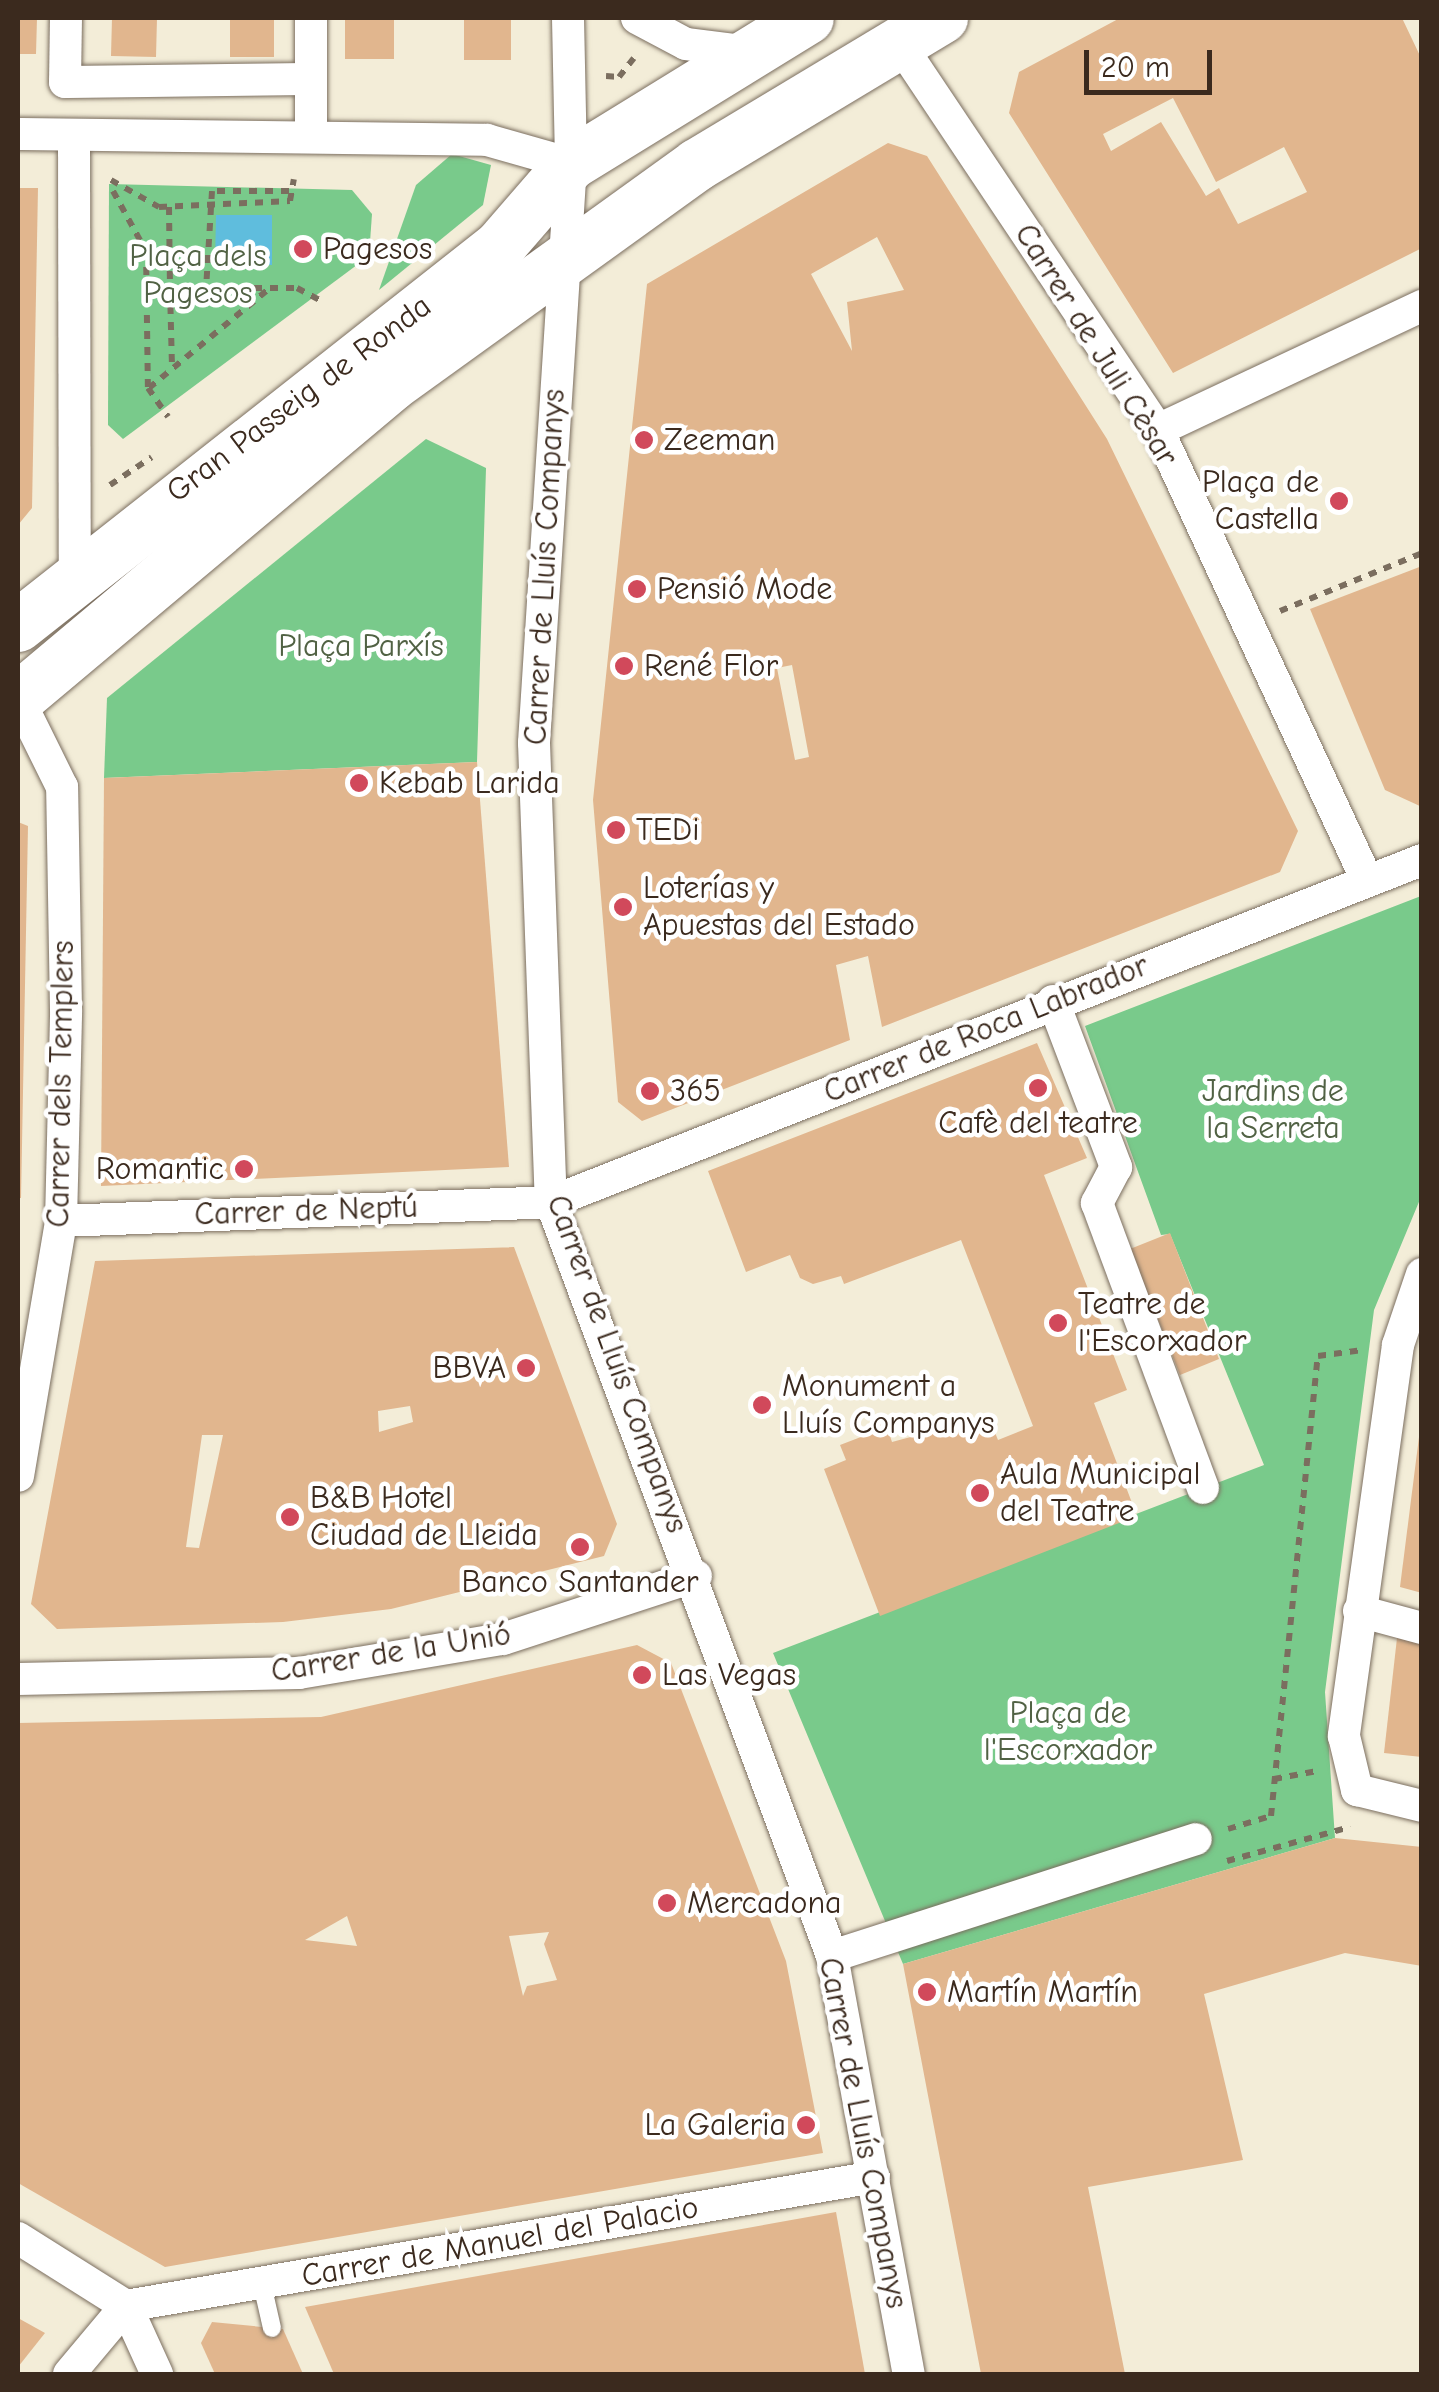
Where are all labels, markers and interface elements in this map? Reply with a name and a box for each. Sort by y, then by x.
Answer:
scale bar [1089,30,1216,92]
text: 20 m [1101,50,1170,85]
street label: Carrer de Juli Cèsar [1006,217,1186,473]
place label: Pagesos [323,230,432,268]
park label: Plaça dels Pagesos [129,238,267,313]
marker: Pagesos [292,238,314,260]
street label: Gran Passeig de Ronda [159,287,439,511]
street label: Carrer de Lluís Companys [516,388,574,746]
place label: Zeeman [664,421,775,459]
marker: Zeeman [633,429,655,451]
place label: Plaça de Castella [1202,464,1319,539]
marker: Plaça de Castella [1328,490,1350,512]
place label: Pensió Mode [657,570,832,608]
marker: Pensió Mode [626,578,648,600]
park label: Plaça Parxís [278,627,444,665]
place label: René Flor [644,647,778,685]
marker: René Flor [613,655,635,677]
place label: Kebab Larida [379,764,560,802]
marker: Kebab Larida [348,772,370,794]
place label: TEDi [636,811,699,849]
marker: TEDi [605,819,627,841]
place label: Loterías y Apuestas del Estado [643,870,915,945]
marker: Loterías y Apuestas del Estado [612,896,634,918]
street label: Carrer dels Templers [39,940,83,1228]
street label: Carrer de Roca Labrador [818,946,1154,1112]
place label: 365 [670,1072,721,1110]
park label: Jardins de la Serreta [1202,1073,1344,1148]
marker: Cafè del teatre [1027,1077,1049,1099]
marker: 365 [639,1080,661,1102]
place label: Cafè del teatre [938,1104,1138,1142]
place label: Romantic [96,1150,224,1188]
marker: Romantic [233,1158,255,1180]
street label: Carrer de Neptú [194,1188,418,1234]
street label: Carrer de Lluís Companys [538,1190,696,1538]
place label: Teatre de l'Escorxador [1078,1286,1246,1361]
marker: Teatre de l'Escorxador [1047,1312,1069,1334]
place label: BBVA [433,1349,506,1387]
marker: BBVA [515,1357,537,1379]
place label: Monument a Lluís Companys [782,1368,995,1443]
marker: Monument a Lluís Companys [751,1394,773,1416]
place label: Aula Municipal del Teatre [1000,1456,1200,1531]
place label: B&B Hotel Ciudad de Lleida [310,1480,538,1555]
marker: Aula Municipal del Teatre [969,1482,991,1504]
marker: B&B Hotel Ciudad de Lleida [279,1506,301,1528]
marker: Banco Santander [569,1536,591,1558]
place label: Banco Santander [461,1563,699,1601]
street label: Carrer de la Unió [268,1615,514,1691]
place label: Las Vegas [662,1656,796,1694]
marker: Las Vegas [631,1664,653,1686]
park label: Plaça de l'Escorxador [984,1695,1152,1770]
place label: Mercadona [687,1884,842,1922]
marker: Mercadona [656,1892,678,1914]
street label: Carrer de Lluís Companys [810,1954,916,2312]
place label: Martín Martín [947,1973,1138,2011]
marker: Martín Martín [916,1981,938,2003]
place label: La Galeria [644,2106,786,2144]
marker: La Galeria [795,2114,817,2136]
street label: Carrer de Manuel del Palacio [299,2188,701,2296]

